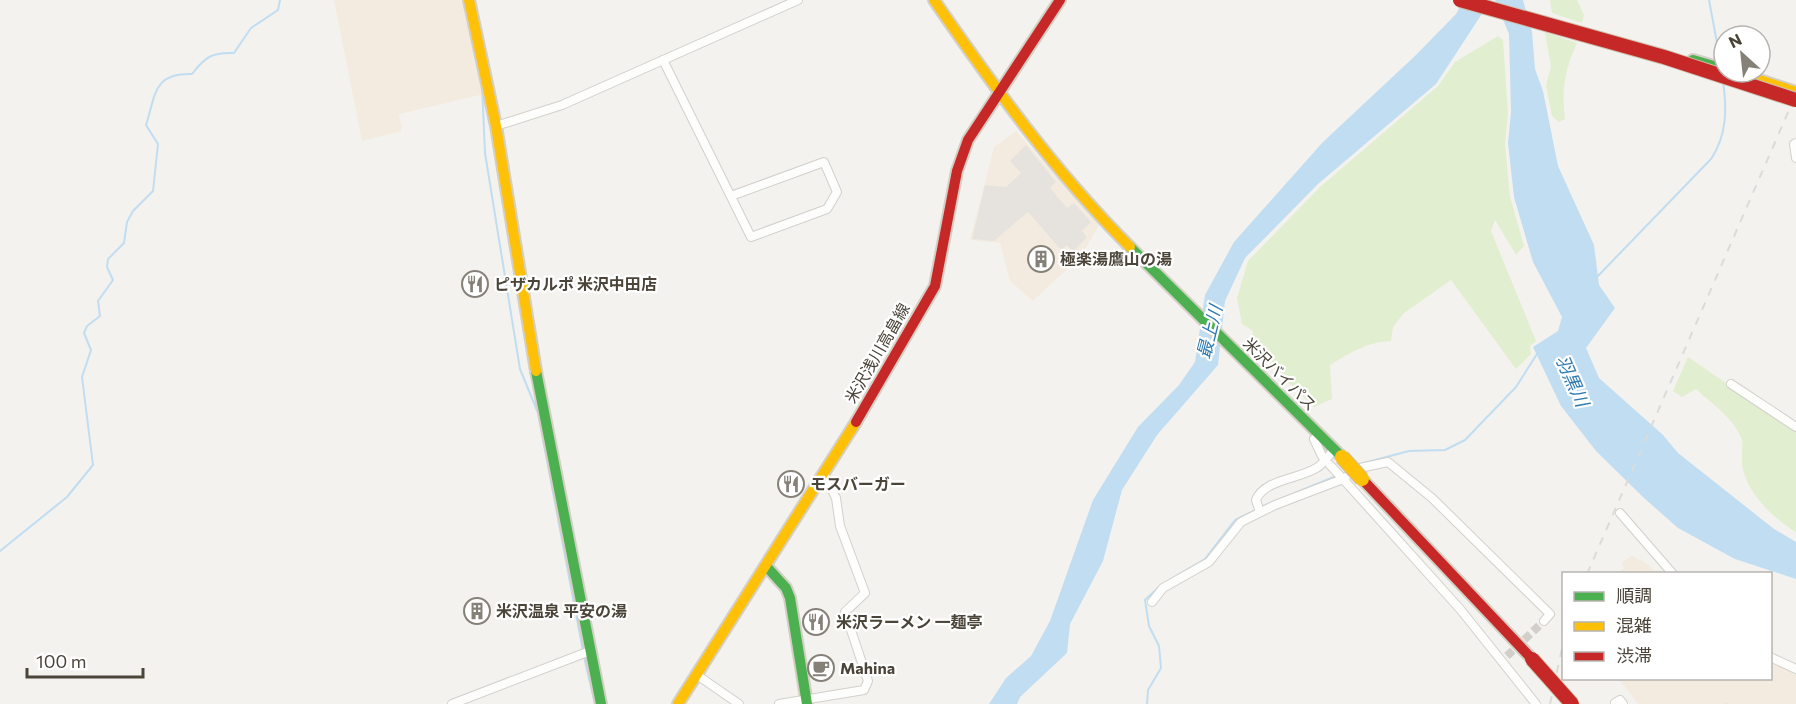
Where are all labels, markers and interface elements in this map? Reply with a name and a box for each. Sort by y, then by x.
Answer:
north arrow [1712,24,1772,84]
text: N [1725,29,1745,51]
building icon: 極楽湯鷹山の湯 [1026,244,1056,274]
place label: 極楽湯鷹山の湯 [1060,249,1172,268]
restaurant icon: ピザカルポ 米沢中田店 [460,269,490,299]
place label: ピザカルポ 米沢中田店 [494,274,657,293]
street label: 米沢浅川高畠線 [840,299,913,406]
water label: 最上川 [1192,301,1227,361]
street label: 米沢バイパス [1240,333,1321,414]
water label: 羽黒川 [1552,351,1595,412]
restaurant icon: モスバーガー [776,469,806,499]
place label: モスバーガー [810,474,906,493]
legend [1562,572,1772,680]
text: 順調 [1616,584,1652,606]
building icon: 米沢温泉 平安の湯 [462,596,492,626]
place label: 米沢温泉 平安の湯 [496,601,627,620]
restaurant icon: 米沢ラーメン 一麺亭 [801,607,831,637]
place label: 米沢ラーメン 一麺亭 [836,612,982,631]
text: 混雑 [1616,614,1652,636]
scale bar [27,641,142,679]
text: 渋滞 [1616,644,1652,666]
text: 100 m [36,650,86,672]
cafe icon: Mahina [806,653,836,683]
place label: Mahina [840,658,895,677]

